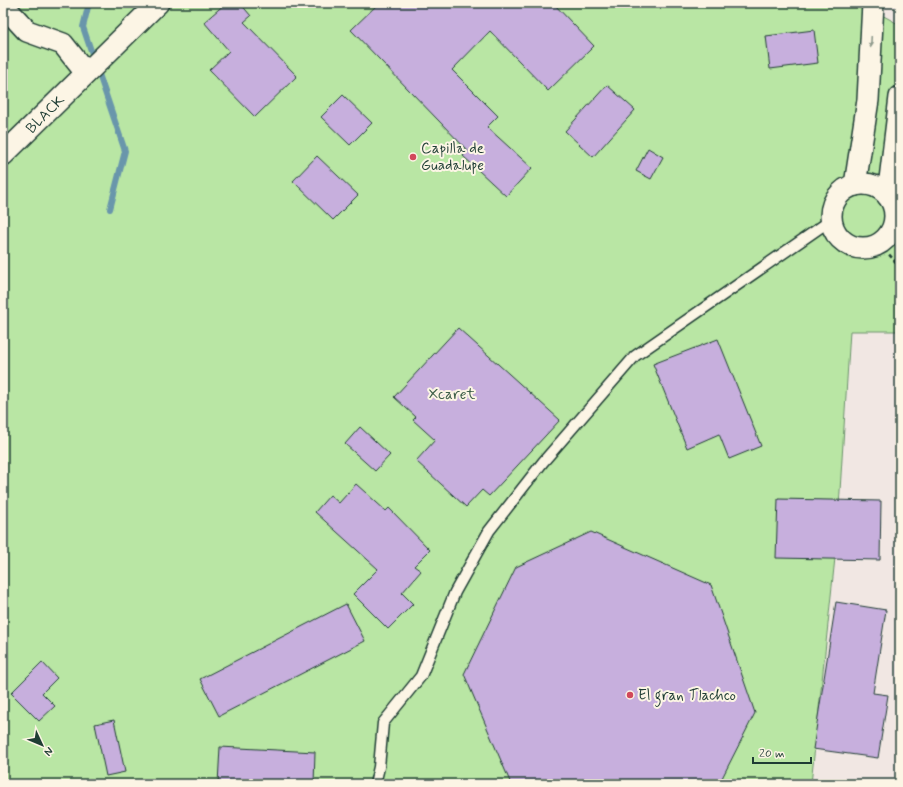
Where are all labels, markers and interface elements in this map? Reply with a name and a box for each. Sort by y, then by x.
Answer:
one-way arrow [868,36,874,49]
street label: BLACK [22,91,70,139]
place label: Capilla de Guadalupe [421,139,484,176]
marker: Capilla de Guadalupe [408,152,418,162]
park label: Xcaret [429,385,476,405]
place label: El gran Tlachco [638,686,736,707]
marker: El gran Tlachco [625,690,635,700]
north arrow [22,725,62,765]
scale bar [753,739,811,765]
text: N [41,744,56,759]
text: 20 m [759,746,785,762]

